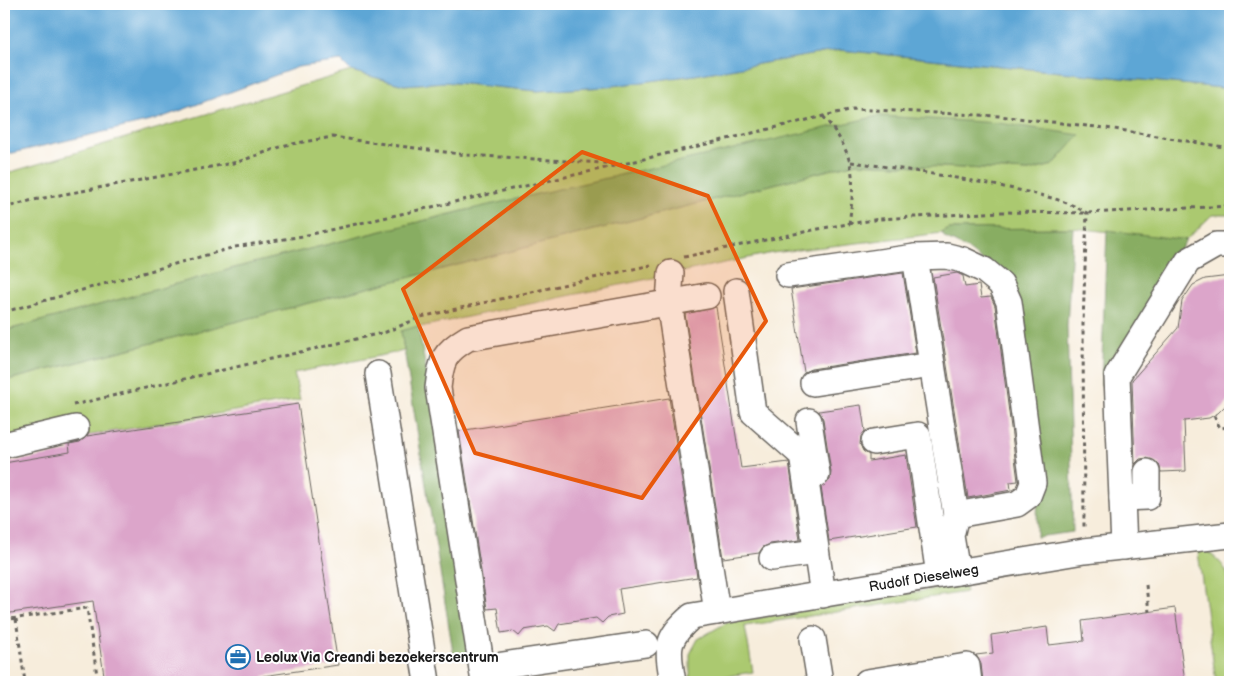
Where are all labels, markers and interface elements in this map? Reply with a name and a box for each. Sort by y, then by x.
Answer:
street label: Rudolf Dieselweg [868,560,980,595]
office icon: Leolux Via Creandi bezoekerscentrum [225,644,251,670]
place label: Leolux Via Creandi bezoekerscentrum [256,649,499,666]

